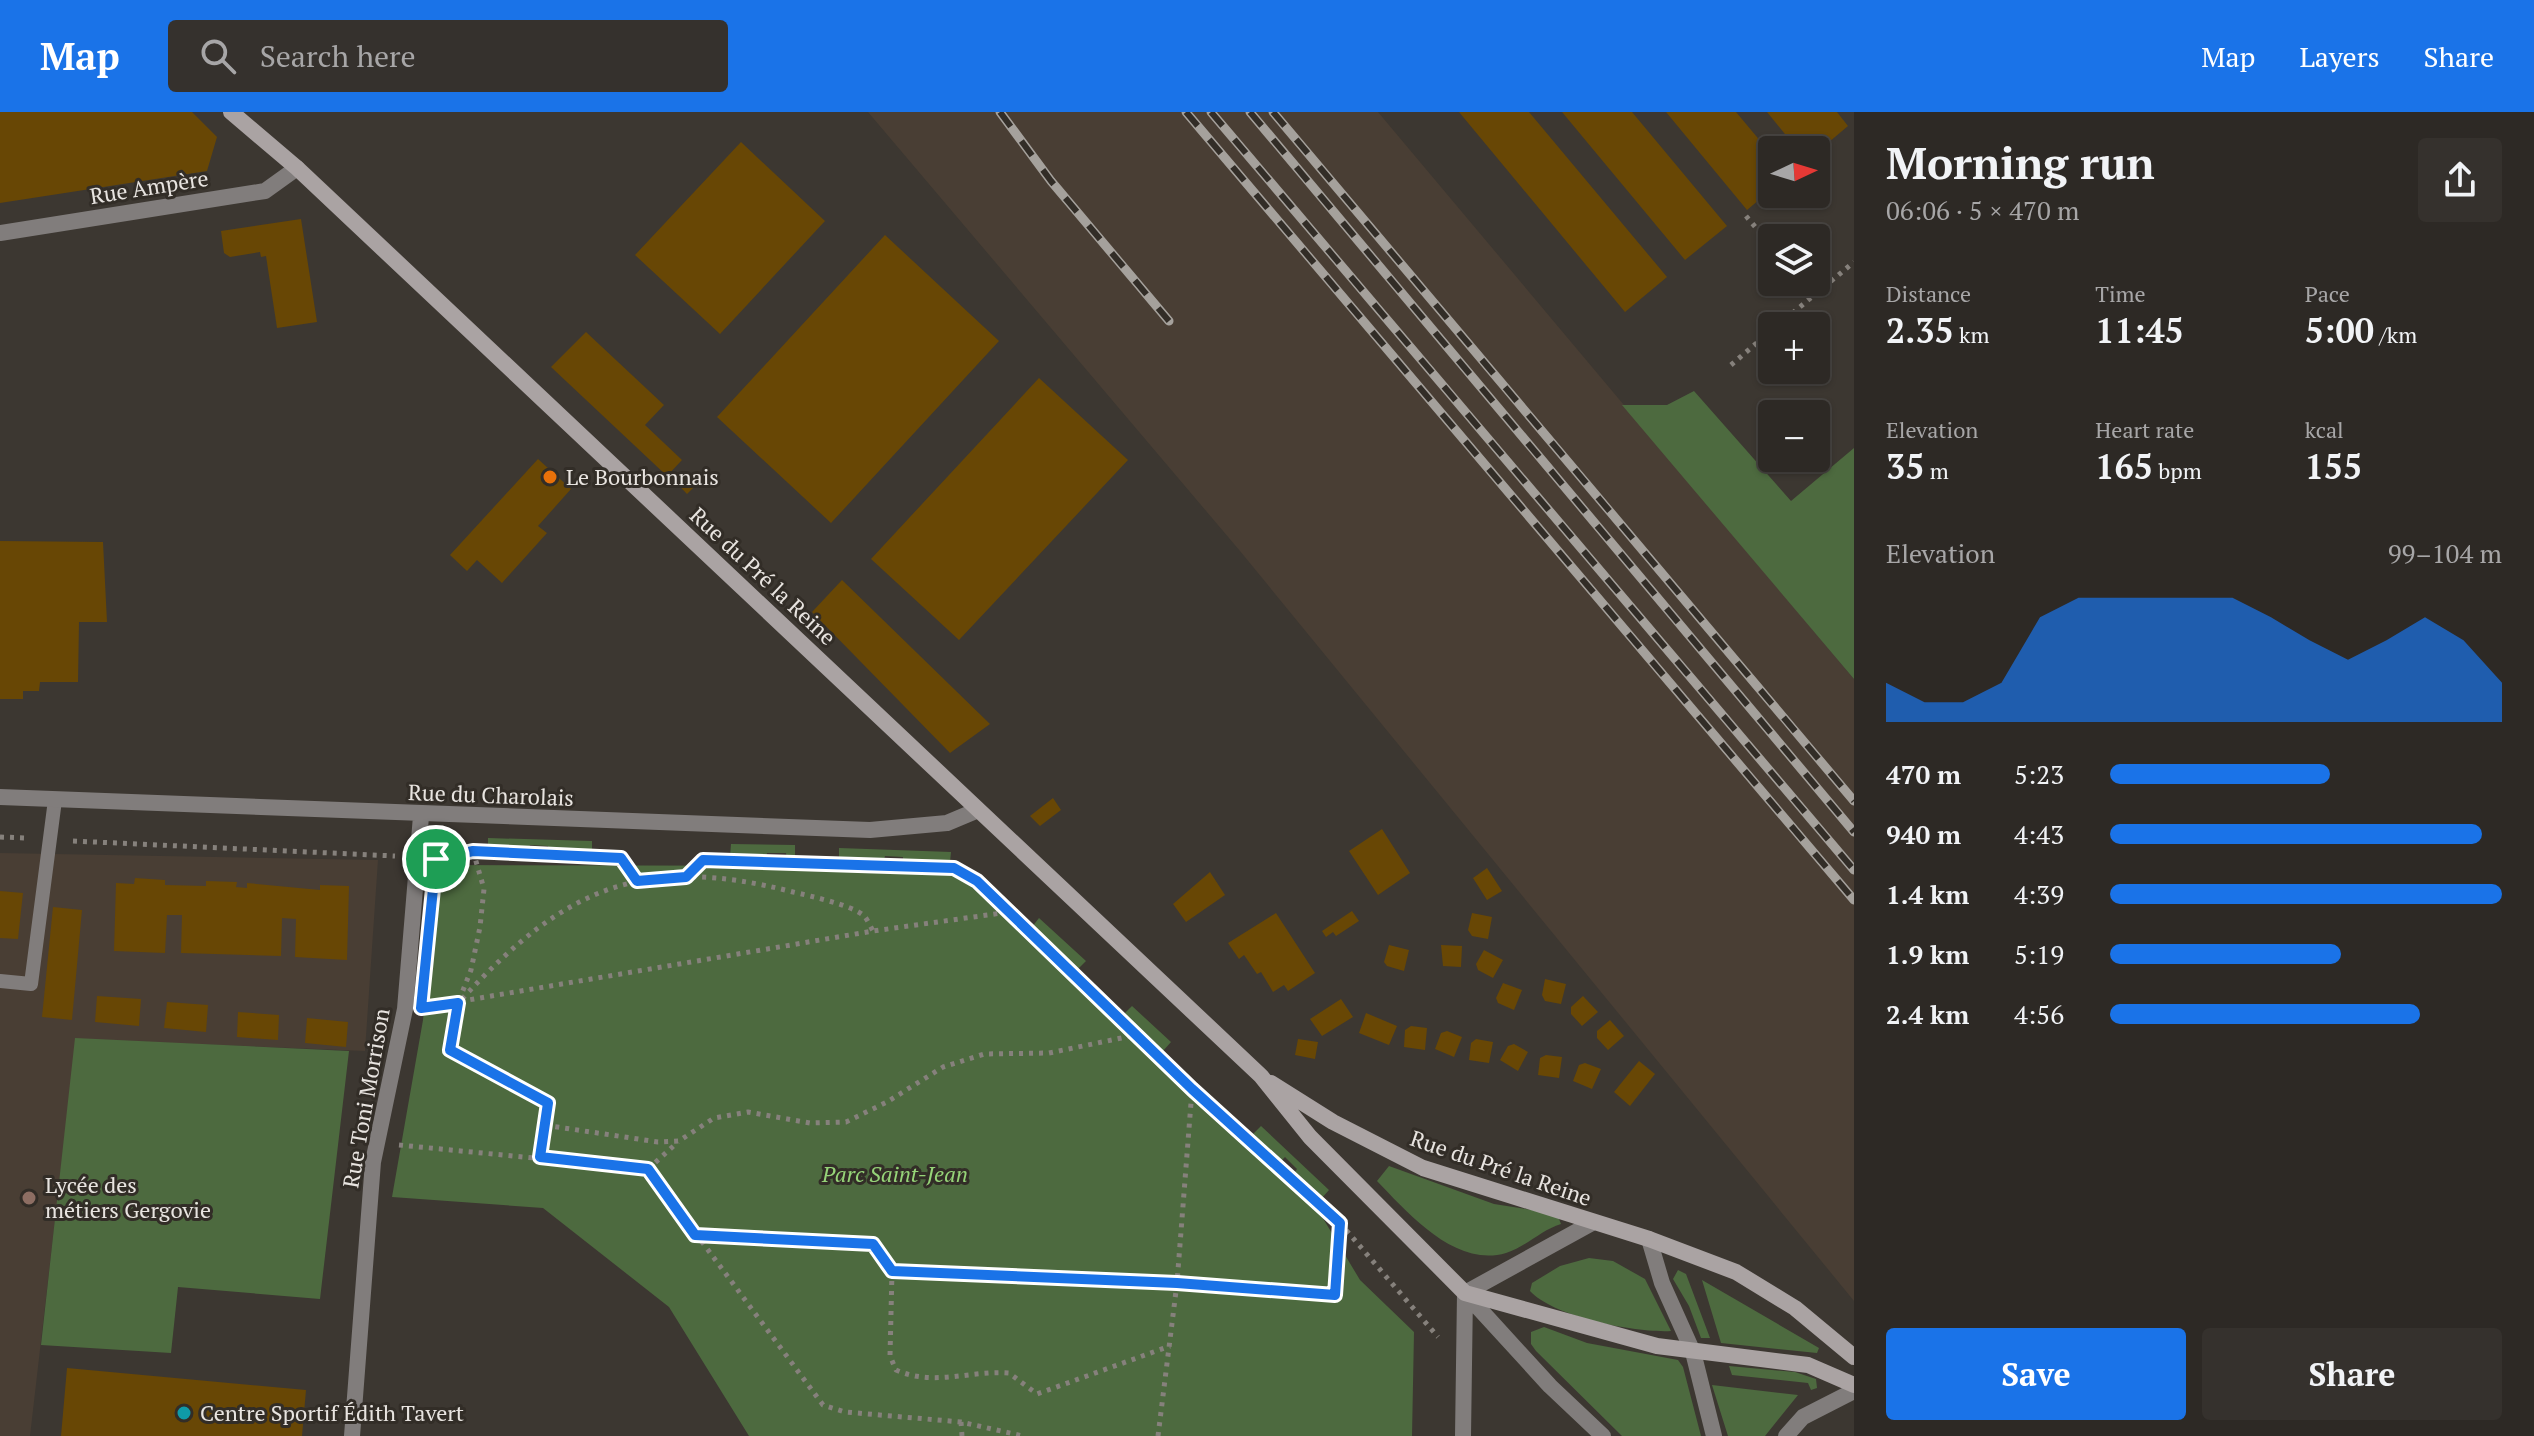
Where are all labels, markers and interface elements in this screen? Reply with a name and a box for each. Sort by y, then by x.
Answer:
search box [168,20,728,92]
text: Map [40,31,120,81]
icon: search [196,34,240,78]
text: Search here [260,36,416,76]
text: Map [2201,38,2255,75]
text: Layers [2299,38,2380,75]
text: Share [2424,38,2494,75]
text: Morning run [1886,133,2155,192]
north arrow [1758,136,1830,208]
map controls [1758,136,1830,472]
button: share [2418,138,2502,222]
street label: Rue Ampère [88,163,210,210]
text: 06:06 · 5 × 470 m [1886,193,2080,227]
button: layers [1758,224,1830,296]
text: Distance [1886,279,1971,308]
text: Time [2095,279,2146,308]
text: Pace [2305,279,2350,308]
text: 2.35 [1886,308,1954,353]
text: 11:45 [2095,308,2184,353]
text: 5:00 [2305,308,2374,353]
button: + [1758,312,1830,384]
text: km [1954,320,1989,349]
text: /km [2374,320,2417,349]
button: − [1758,400,1830,472]
text: Elevation [1886,415,1978,444]
text: Heart rate [2095,415,2194,444]
text: kcal [2305,415,2344,444]
text: 35 [1886,444,1924,489]
text: 165 [2095,444,2153,489]
text: 155 [2305,444,2362,489]
text: m [1924,456,1949,485]
text: bpm [2153,456,2202,485]
place label: Le Bourbonnais [566,462,719,491]
marker: Le Bourbonnais [541,468,559,486]
street label: Rue du Pré la Reine [684,500,843,651]
text: Elevation [1886,536,1995,570]
text: 99–104 m [2388,536,2502,570]
text: 470 m [1886,757,1961,791]
text: 5:23 [2014,757,2064,791]
street label: Rue du Charolais [408,777,574,812]
text: 940 m [1886,817,1961,851]
text: 4:43 [2014,817,2064,851]
pin [402,825,470,893]
icon: arrive [414,837,458,881]
text: 1.4 km [1886,877,1969,911]
text: 4:39 [2014,877,2064,911]
text: 1.9 km [1886,937,1969,971]
text: 5:19 [2014,937,2064,971]
text: 2.4 km [1886,997,1969,1031]
text: 4:56 [2014,997,2064,1031]
street label: Rue Toni Morrison [335,1006,396,1190]
street label: Rue du Pré la Reine [1407,1123,1596,1212]
park label: Parc Saint-Jean [821,1159,968,1188]
place label: Lycée des métiers Gergovie [45,1170,211,1224]
marker: Lycée des métiers Gergovie [20,1189,38,1207]
button: Save [1886,1328,2186,1420]
button: Share [2202,1328,2502,1420]
place label: Centre Sportif Édith Tavert [200,1398,464,1427]
marker: Centre Sportif Édith Tavert [175,1404,193,1422]

